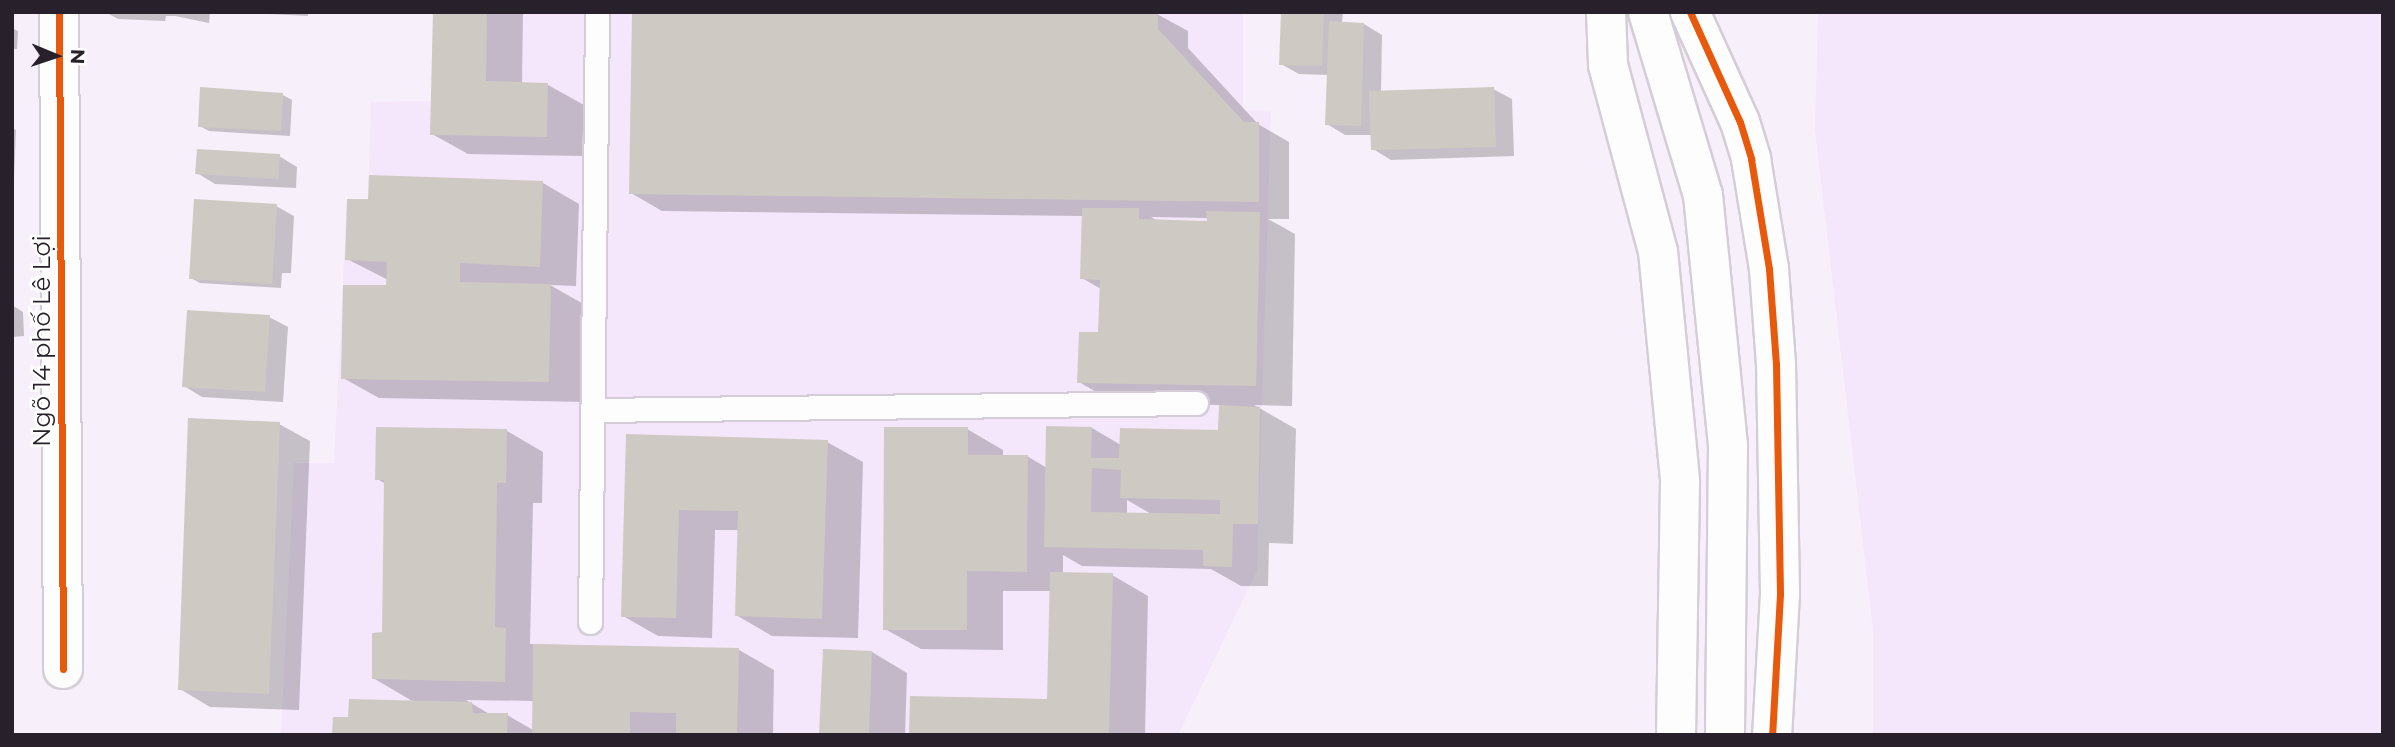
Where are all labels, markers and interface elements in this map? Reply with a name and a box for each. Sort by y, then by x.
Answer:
north arrow [21,21,91,91]
text: N [66,49,89,65]
street label: Ngõ 14 phố Lê Lợi [28,235,56,447]

